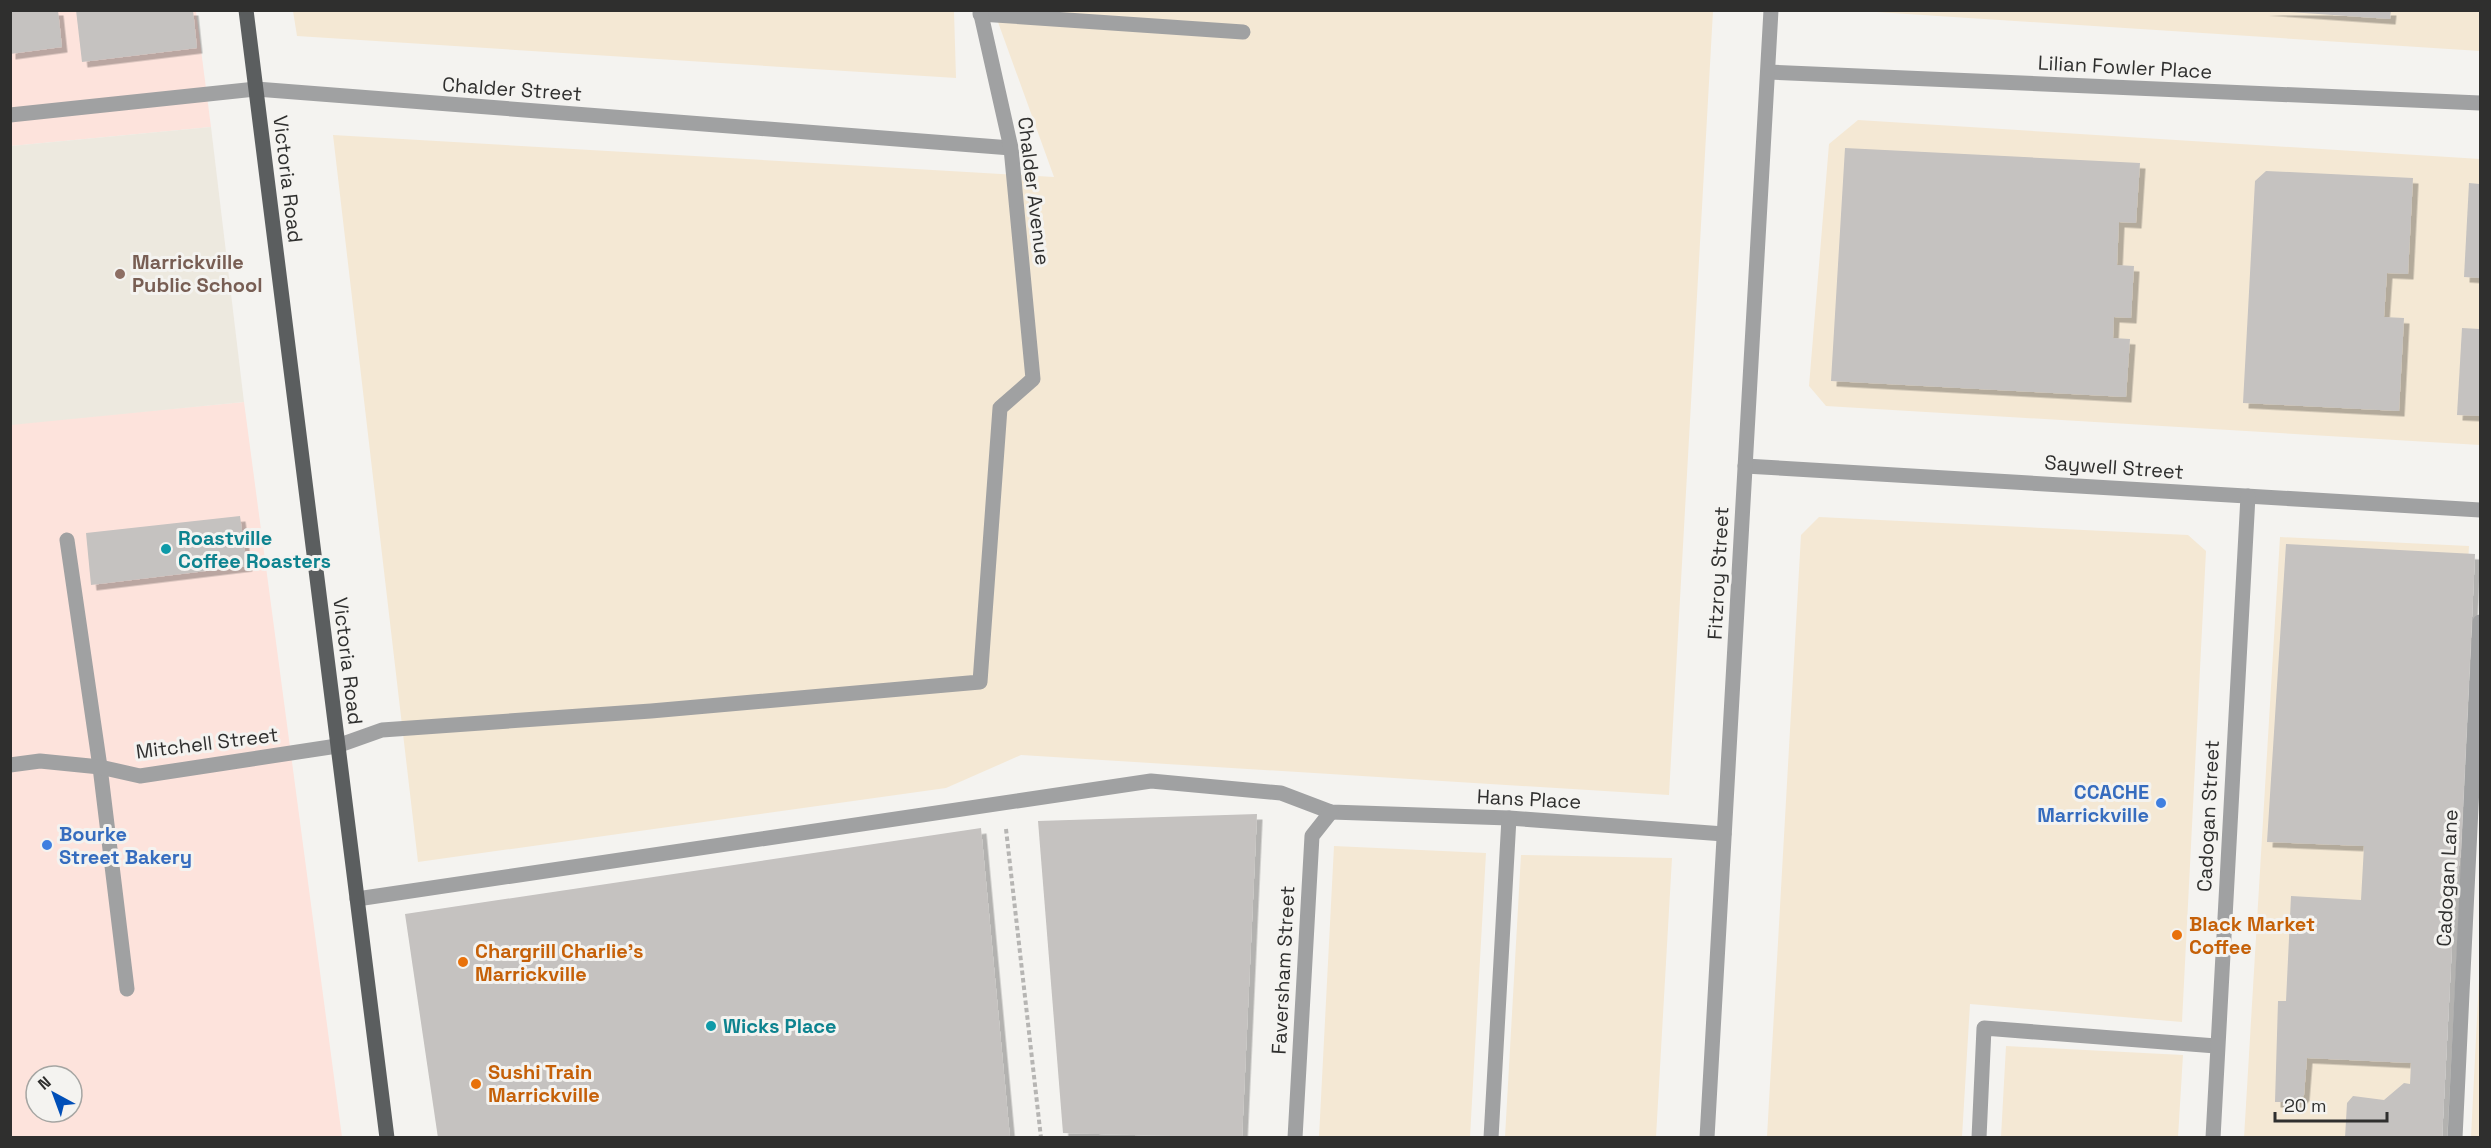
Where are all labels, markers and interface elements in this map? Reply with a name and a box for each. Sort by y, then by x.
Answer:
street label: Lilian Fowler Place [2037,49,2213,85]
street label: Chalder Street [441,71,583,107]
street label: Victoria Road [267,114,309,244]
street label: Chalder Avenue [1012,115,1056,267]
place label: Marrickville Public School [132,249,263,298]
marker: Marrickville Public School [113,267,127,281]
street label: Saywell Street [2044,449,2184,485]
street label: Fitzroy Street [1702,506,1734,640]
place label: Roastville Coffee Roasters [178,525,331,574]
marker: Roastville Coffee Roasters [159,542,173,556]
street label: Victoria Road [327,596,369,726]
street label: Mitchell Street [134,721,280,765]
street label: Cadogan Street [2191,739,2225,893]
place label: CCACHE Marrickville [2037,779,2149,828]
street label: Hans Place [1476,783,1582,815]
marker: CCACHE Marrickville [2154,796,2168,810]
street label: Cadogan Lane [2430,809,2464,947]
place label: Bourke Street Bakery [59,821,192,870]
marker: Bourke Street Bakery [40,838,54,852]
street label: Faversham Street [1266,885,1300,1055]
place label: Black Market Coffee [2189,911,2315,960]
marker: Black Market Coffee [2170,928,2184,942]
place label: Chargrill Charlie's Marrickville [475,938,644,987]
marker: Chargrill Charlie's Marrickville [456,955,470,969]
place label: Wicks Place [723,1013,837,1039]
marker: Wicks Place [704,1019,718,1033]
place label: Sushi Train Marrickville [488,1059,600,1108]
north arrow [24,1064,84,1124]
text: N [34,1072,55,1095]
marker: Sushi Train Marrickville [469,1077,483,1091]
scale bar [2275,1085,2388,1123]
text: 20 m [2284,1094,2327,1117]

